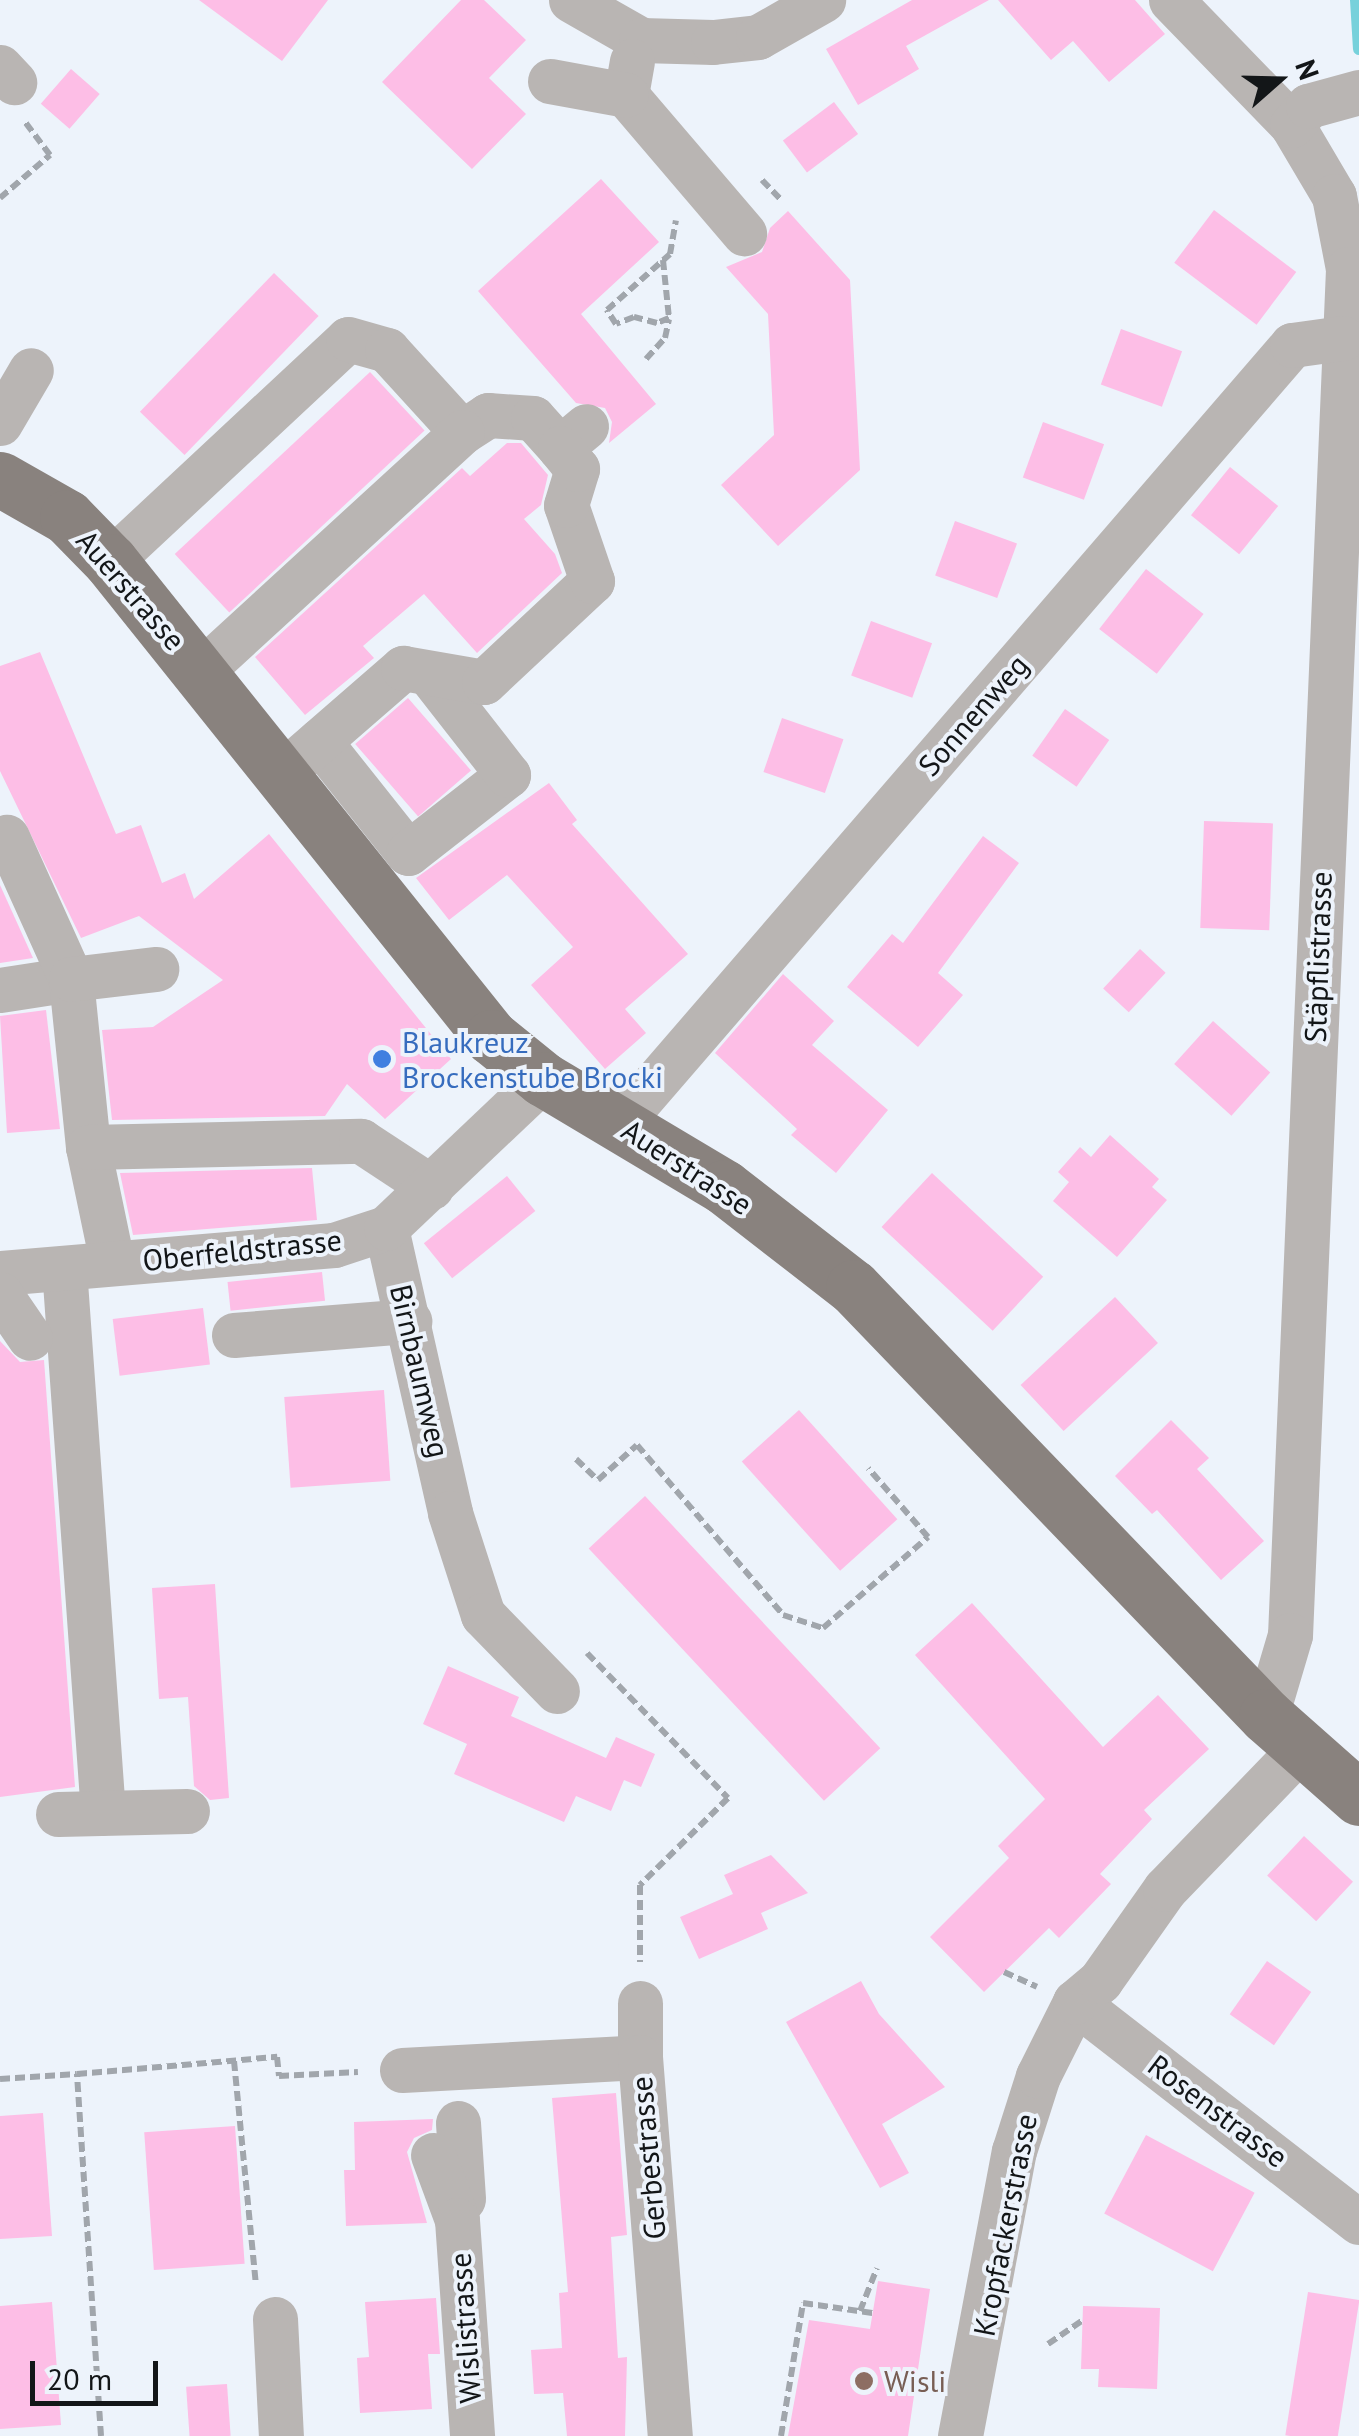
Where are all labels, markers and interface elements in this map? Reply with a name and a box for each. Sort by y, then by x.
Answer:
north arrow [1229,30,1329,130]
text: N [1287,55,1328,85]
street label: Auerstrasse [69,523,193,657]
street label: Sonnenweg [910,647,1036,783]
street label: Stäpflistrasse [1297,871,1339,1043]
place label: Blaukreuz Brockenstube Brocki [402,1024,663,1094]
marker: Blaukreuz Brockenstube Brocki [371,1048,393,1070]
street label: Auerstrasse [615,1112,759,1222]
street label: Oberfeldstrasse [141,1222,343,1278]
street label: Birnbaumweg [383,1281,457,1461]
street label: Rosenstrasse [1141,2047,1295,2175]
street label: Gerbestrasse [623,2075,673,2241]
street label: Kropfackerstrasse [966,2111,1044,2339]
street label: Wislistrasse [442,2252,488,2404]
scale bar [35,2341,162,2403]
text: 20 m [47,2359,112,2398]
place label: Wisli [884,2363,946,2399]
marker: Wisli [853,2370,875,2392]

